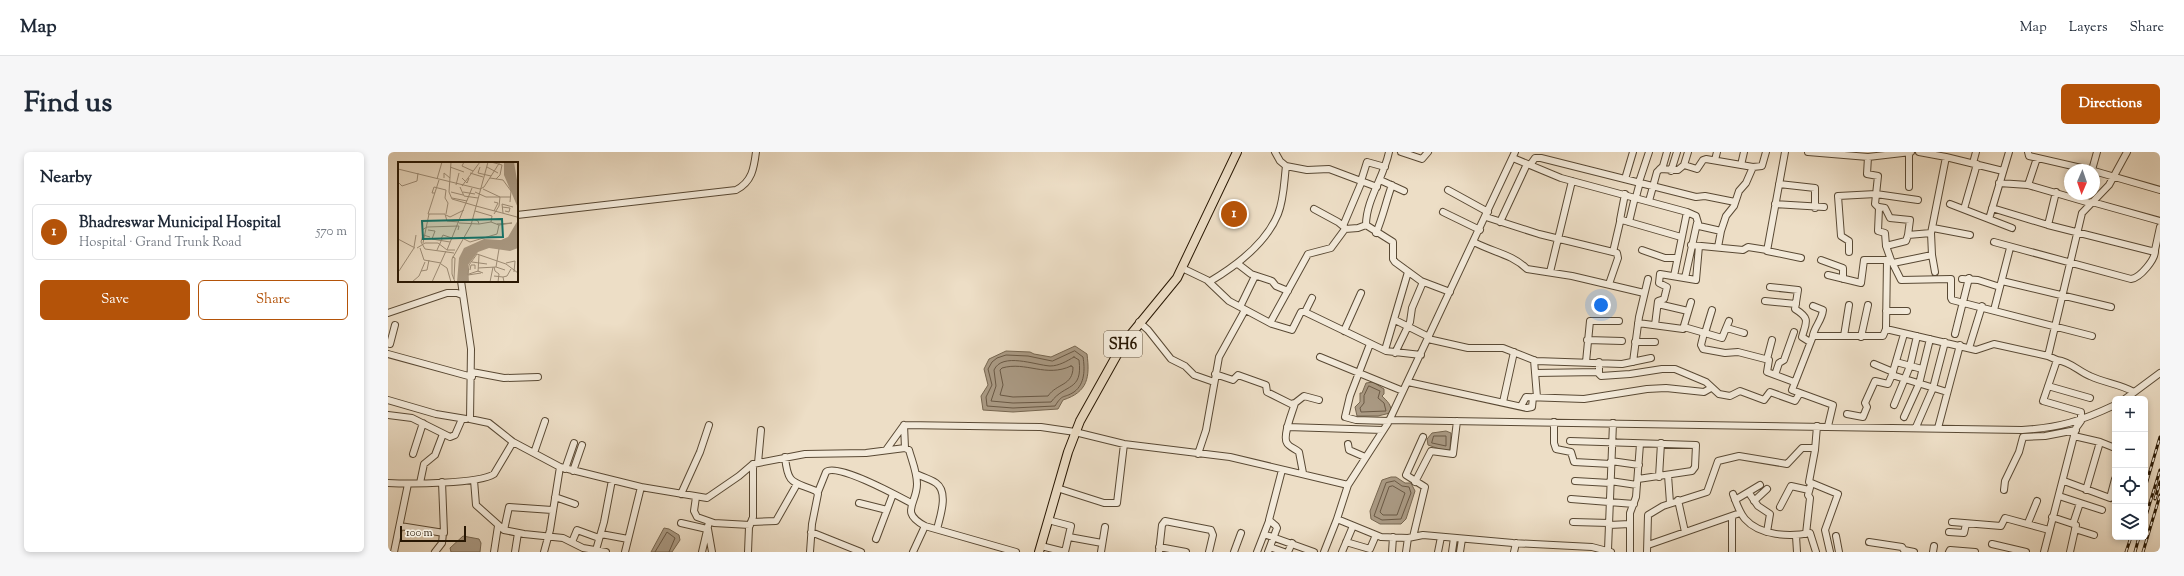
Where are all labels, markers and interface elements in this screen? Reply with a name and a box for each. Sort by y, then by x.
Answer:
text: Map [20,14,57,41]
text: Map [2020,18,2047,38]
text: Layers [2069,18,2107,38]
text: Share [2129,18,2164,38]
text: Find us [24,84,112,124]
button: Directions [2061,84,2160,124]
inset map [398,162,518,282]
north arrow [2064,164,2100,200]
text: Nearby [40,166,92,190]
pin: 1 [1221,199,1247,229]
text: Bhadreswar Municipal Hospital [79,213,281,234]
text: 1 [52,223,56,241]
text: 570 m [316,223,347,241]
text: Hospital · Grand Trunk Road [79,234,242,252]
button: Save [40,280,190,320]
button: Share [198,280,348,320]
your location [1591,295,1611,315]
road number: SH6 [1104,331,1142,357]
map controls [2112,396,2148,540]
button: + [2112,396,2148,432]
button: − [2112,432,2148,468]
button: locate [2112,468,2148,504]
button: layers [2112,504,2148,540]
scale bar [400,524,466,543]
text: 100 m [406,525,433,541]

